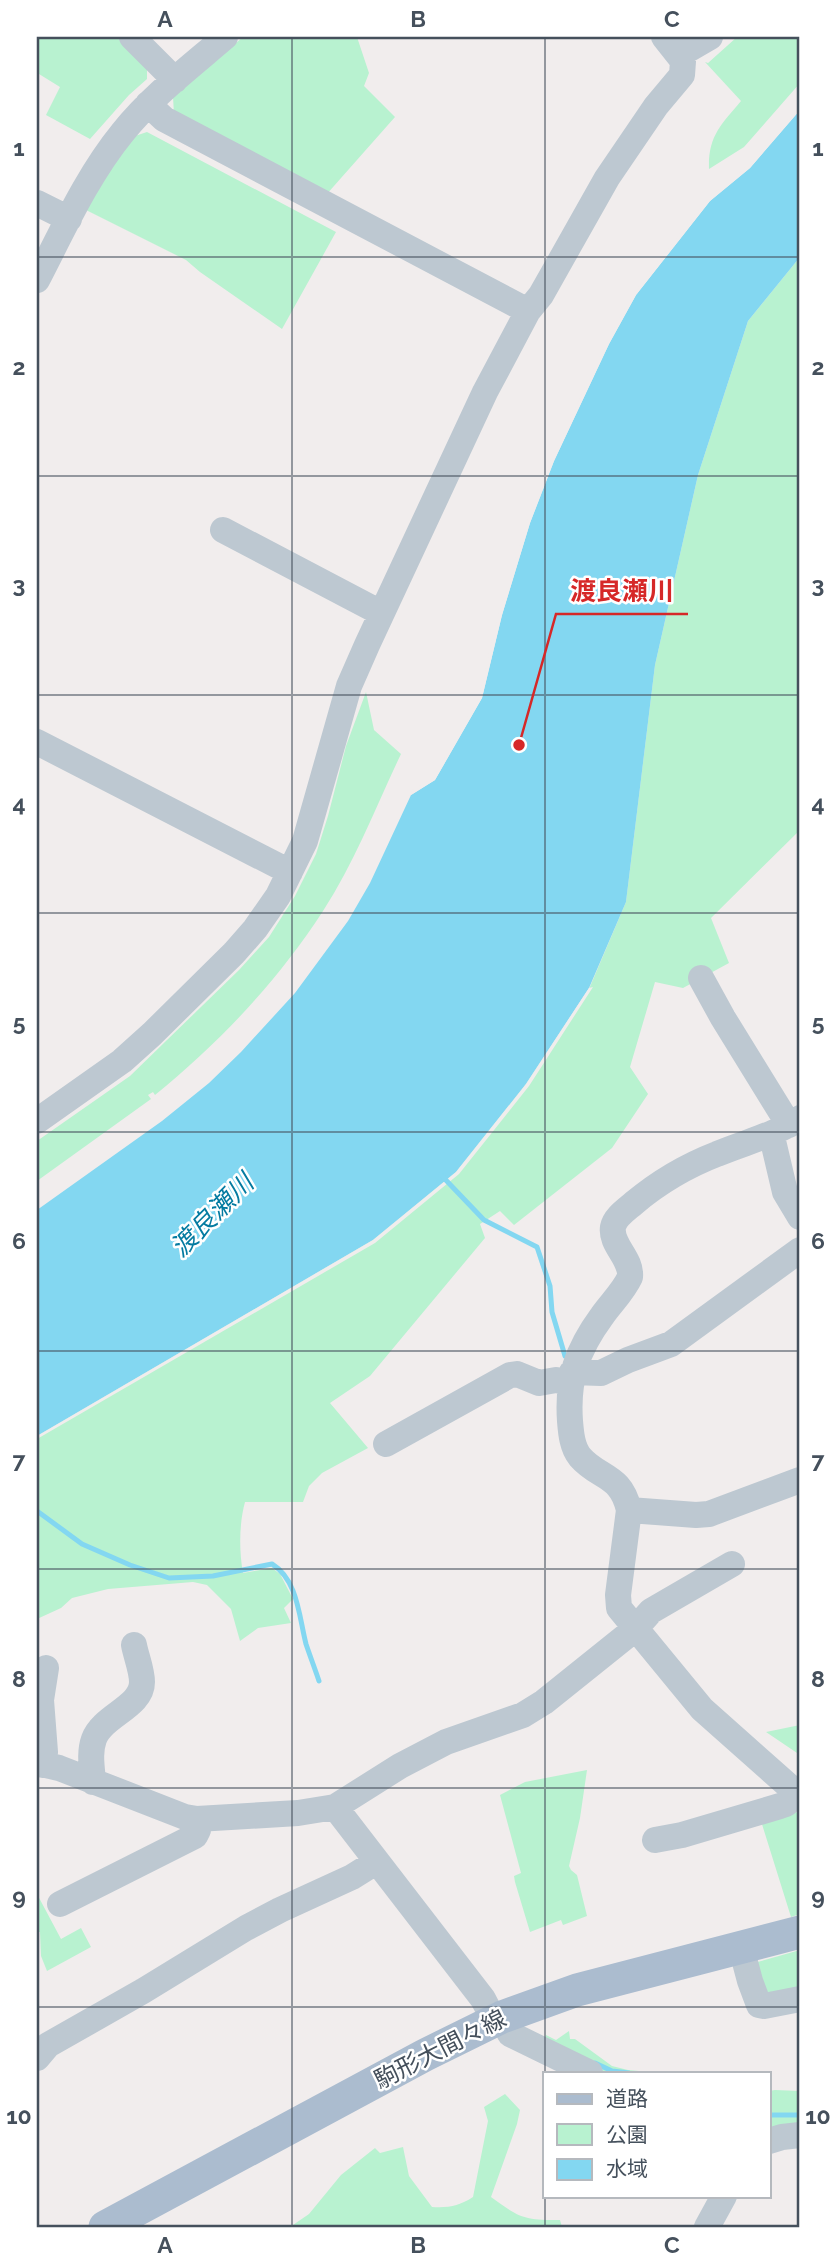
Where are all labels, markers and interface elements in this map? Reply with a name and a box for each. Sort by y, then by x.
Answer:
text: A [157,5,173,32]
text: B [410,5,426,32]
text: C [664,5,680,32]
text: 1 [13,134,25,161]
text: 1 [812,134,824,161]
text: 2 [13,353,25,380]
text: 2 [812,353,824,380]
callout: 渡良瀬川 [556,567,688,614]
text: 3 [13,571,25,598]
text: 3 [812,571,824,598]
text: 渡良瀬川 [570,576,674,606]
text: 4 [12,790,26,817]
text: 4 [811,790,825,817]
text: 5 [13,1009,26,1036]
text: 5 [812,1009,825,1036]
water label: 渡良瀬川 [165,1166,261,1262]
text: 6 [12,1227,26,1254]
text: 6 [811,1227,825,1254]
text: 7 [13,1446,26,1473]
text: 7 [812,1446,825,1473]
text: 8 [12,1665,26,1692]
text: 8 [811,1665,825,1692]
text: 9 [12,1883,26,1910]
text: 9 [811,1883,825,1910]
street label: 駒形大間々線 [369,2003,511,2095]
legend [543,2072,770,2198]
text: 道路 [606,2086,648,2111]
text: 10 [6,2102,32,2129]
text: 10 [805,2102,831,2129]
text: 公園 [606,2122,648,2147]
text: 水域 [606,2156,648,2181]
text: A [157,2231,173,2258]
text: B [410,2231,426,2258]
text: C [664,2231,680,2258]

